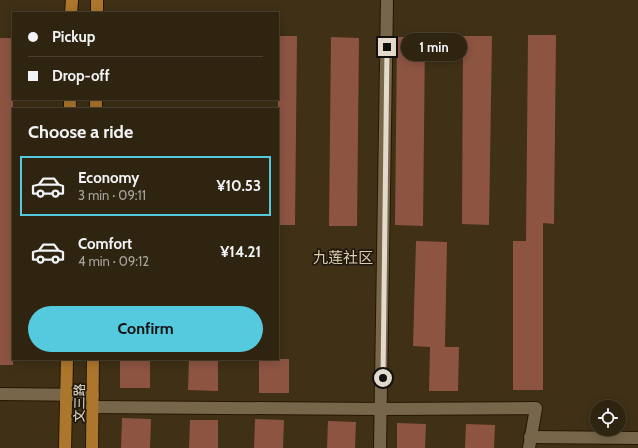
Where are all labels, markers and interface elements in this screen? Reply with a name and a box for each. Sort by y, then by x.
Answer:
text: Pickup [52,28,95,46]
callout: 1 min [401,33,467,61]
route end [378,38,396,56]
text: 1 min [419,39,449,55]
text: Drop-off [52,67,110,85]
text: Choose a ride [28,121,133,143]
icon: car [30,168,66,204]
text: Economy [78,169,139,187]
text: ¥10.53 [217,177,261,195]
text: 3 min · 09:11 [78,187,146,203]
icon: car [30,234,66,270]
text: Comfort [78,235,132,253]
text: ¥14.21 [220,243,261,261]
district label: 九莲社区 [313,249,373,267]
text: 4 min · 09:12 [78,253,149,269]
button: Confirm [28,306,263,352]
route start [374,369,392,387]
street label: 文三路 [71,383,87,423]
map controls [590,400,626,436]
button: locate [590,400,626,436]

